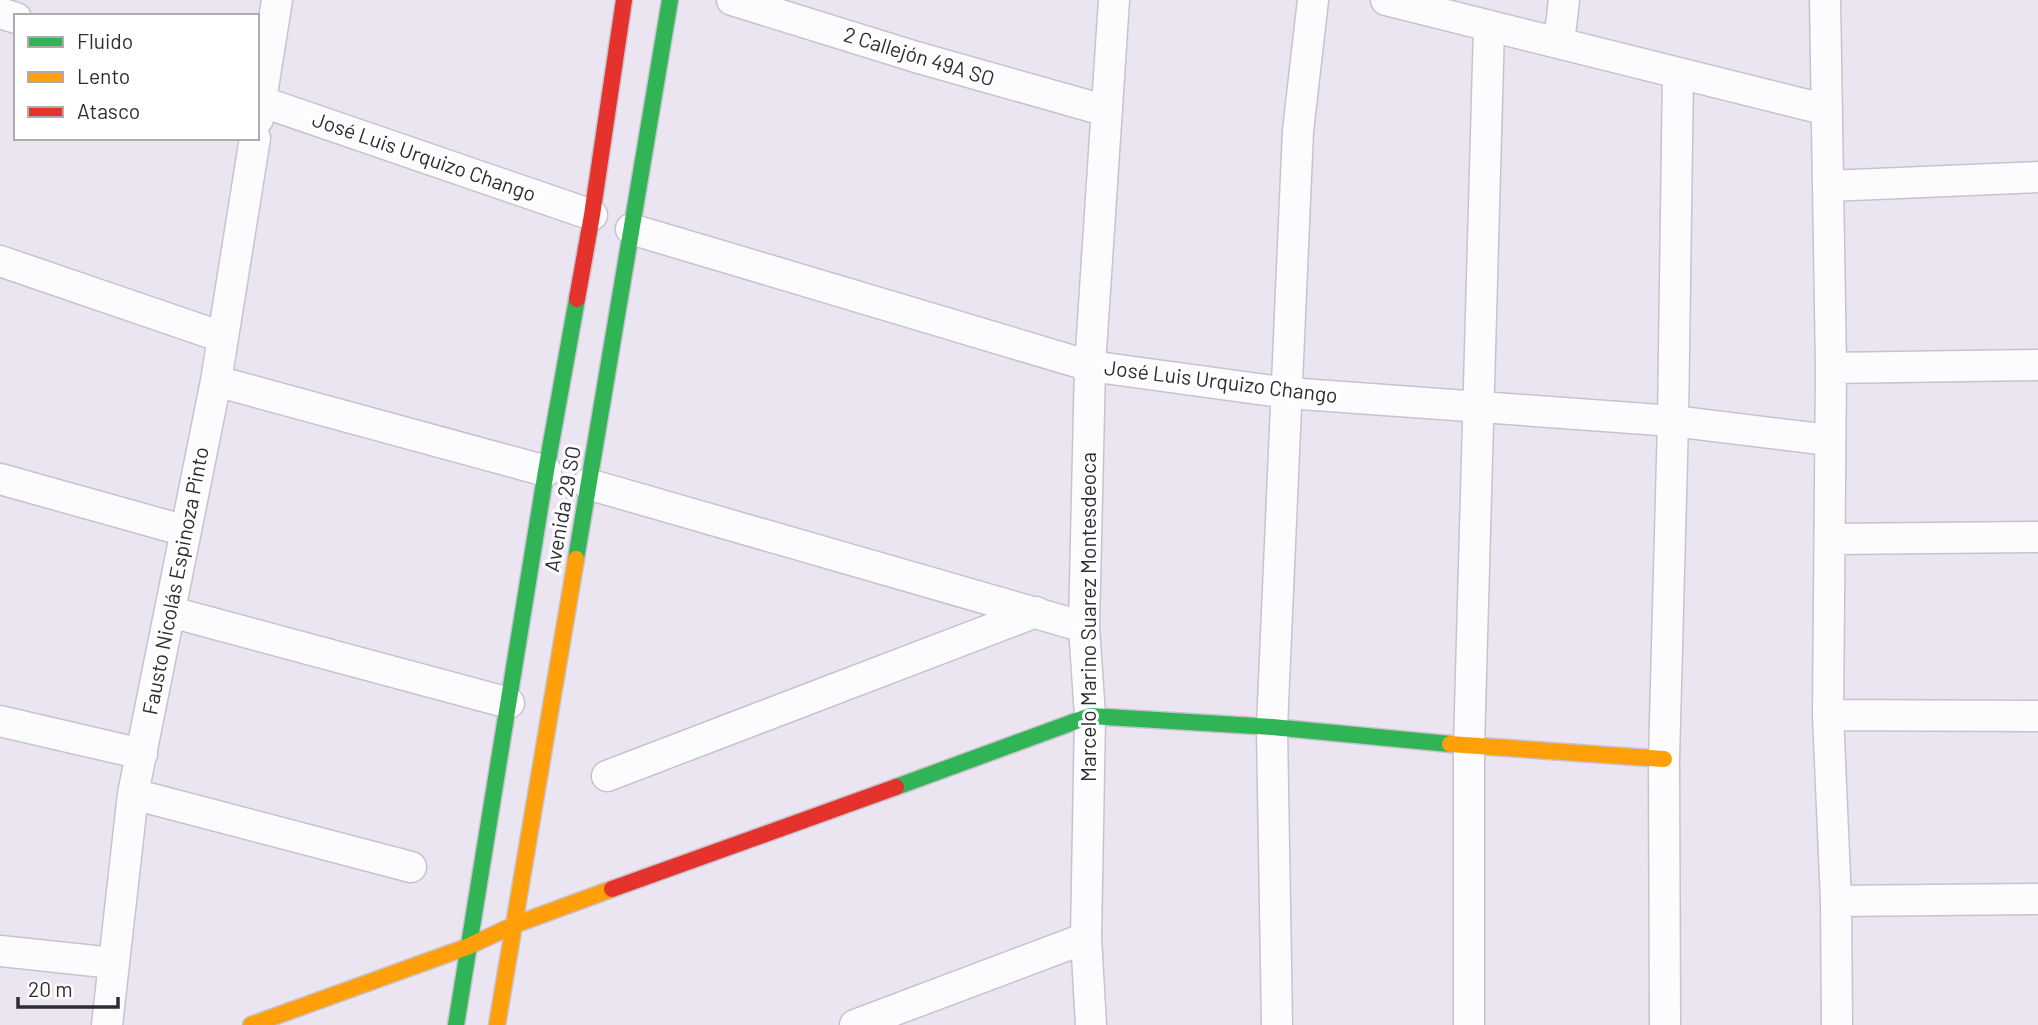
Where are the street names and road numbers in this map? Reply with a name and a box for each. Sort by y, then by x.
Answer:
street label: 2 Callejón 49A SO [841,21,998,90]
street label: José Luis Urquizo Chango [309,106,540,206]
street label: José Luis Urquizo Chango [1103,354,1339,407]
street label: Avenida 29 SO [538,444,585,574]
street label: Fausto Nicolás Espinoza Pinto [136,445,213,717]
street label: Marcelo Marino Suarez Montesdeoca [1075,452,1100,782]

